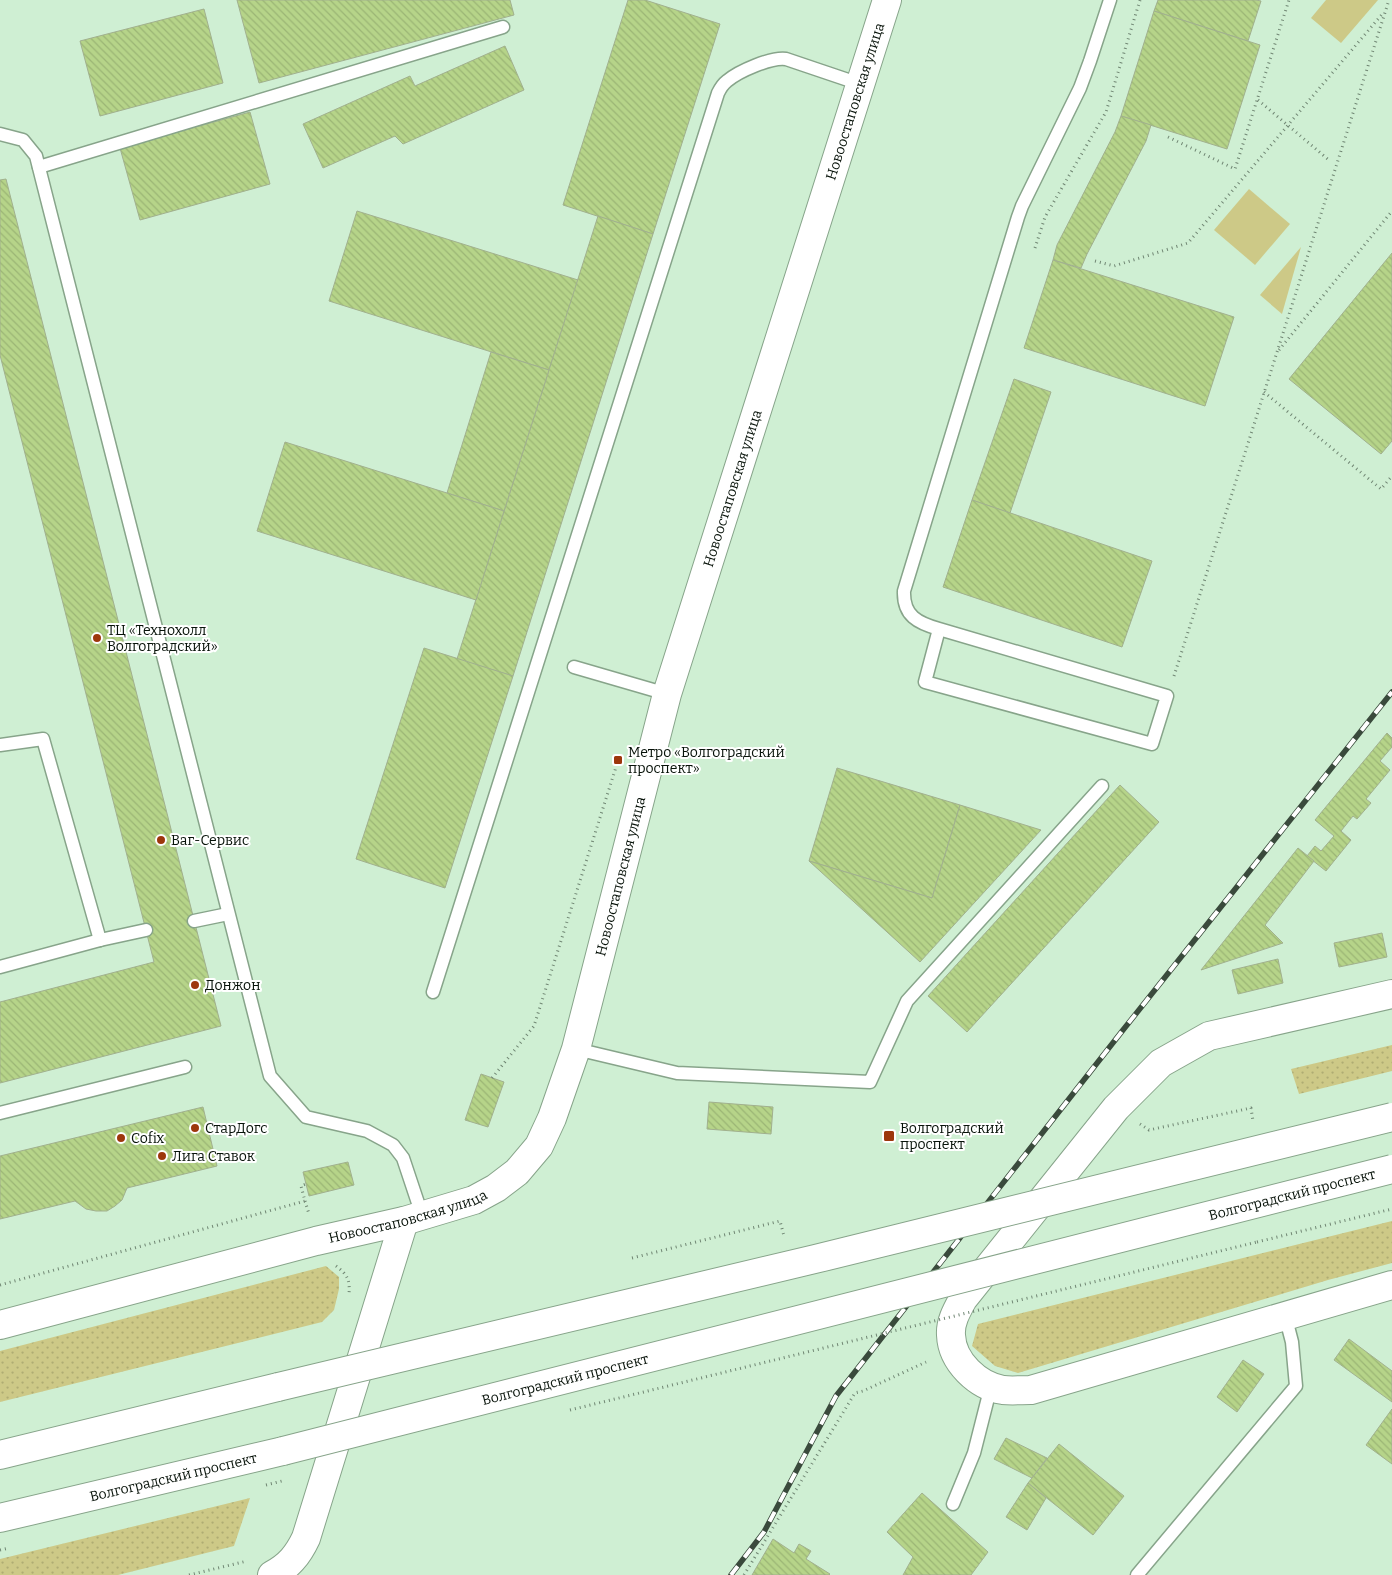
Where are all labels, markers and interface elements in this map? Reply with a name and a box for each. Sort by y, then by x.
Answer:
street label: Новоостаповская улица [822,20,888,182]
street label: Новоостаповская улица [699,407,765,569]
place label: ТЦ «Технохолл Волгоградский» [107,622,218,655]
marker: ТЦ «Технохолл Волгоградский» [91,632,103,644]
place label: Метро «Волгоградский проспект» [628,744,785,777]
marker: Метро «Волгоградский проспект» [612,754,624,766]
street label: Новоостаповская улица [592,794,649,958]
place label: Ваг-Сервис [171,832,249,849]
marker: Ваг-Сервис [155,834,167,846]
place label: Донжон [205,977,260,994]
marker: Донжон [189,979,201,991]
place label: СтарДогс [205,1120,267,1137]
place label: Волгоградский проспект [900,1120,1004,1153]
marker: СтарДогс [189,1122,201,1134]
marker: Волгоградский проспект [882,1129,896,1143]
place label: Cofix [131,1130,165,1147]
marker: Cofix [115,1132,127,1144]
place label: Лига Ставок [172,1148,256,1165]
marker: Лига Ставок [156,1150,168,1162]
street label: Волгоградский проспект [1207,1165,1377,1224]
street label: Новоостаповская улица [327,1186,490,1246]
street label: Волгоградский проспект [480,1350,650,1409]
street label: Волгоградский проспект [88,1449,259,1505]

